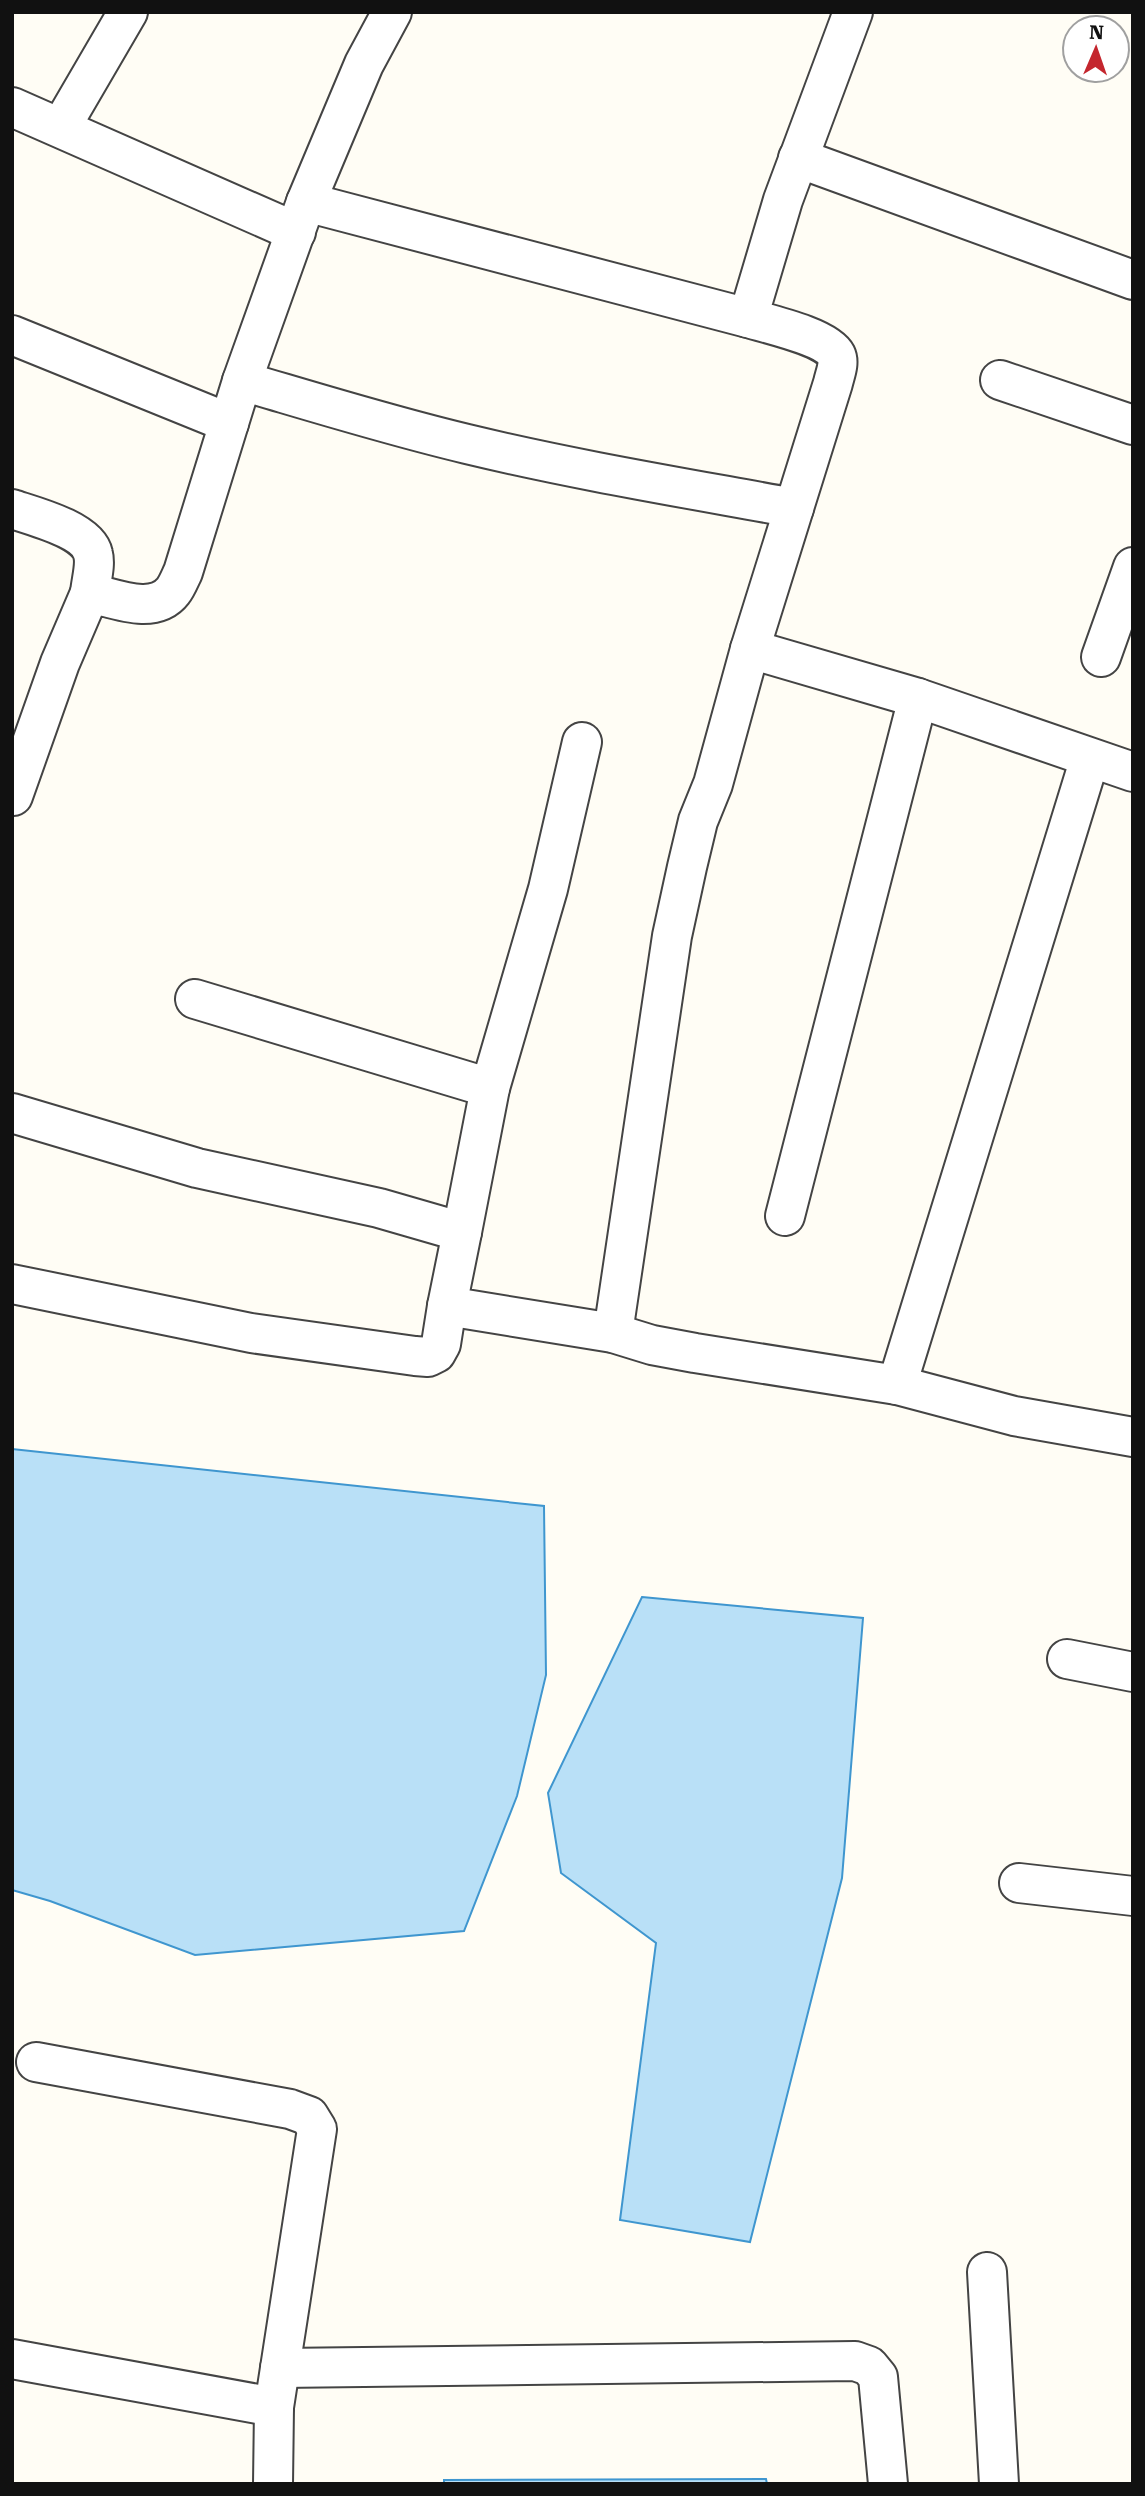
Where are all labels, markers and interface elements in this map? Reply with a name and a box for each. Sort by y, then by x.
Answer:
north arrow [1061,14,1131,84]
text: N [1089,21,1105,44]

